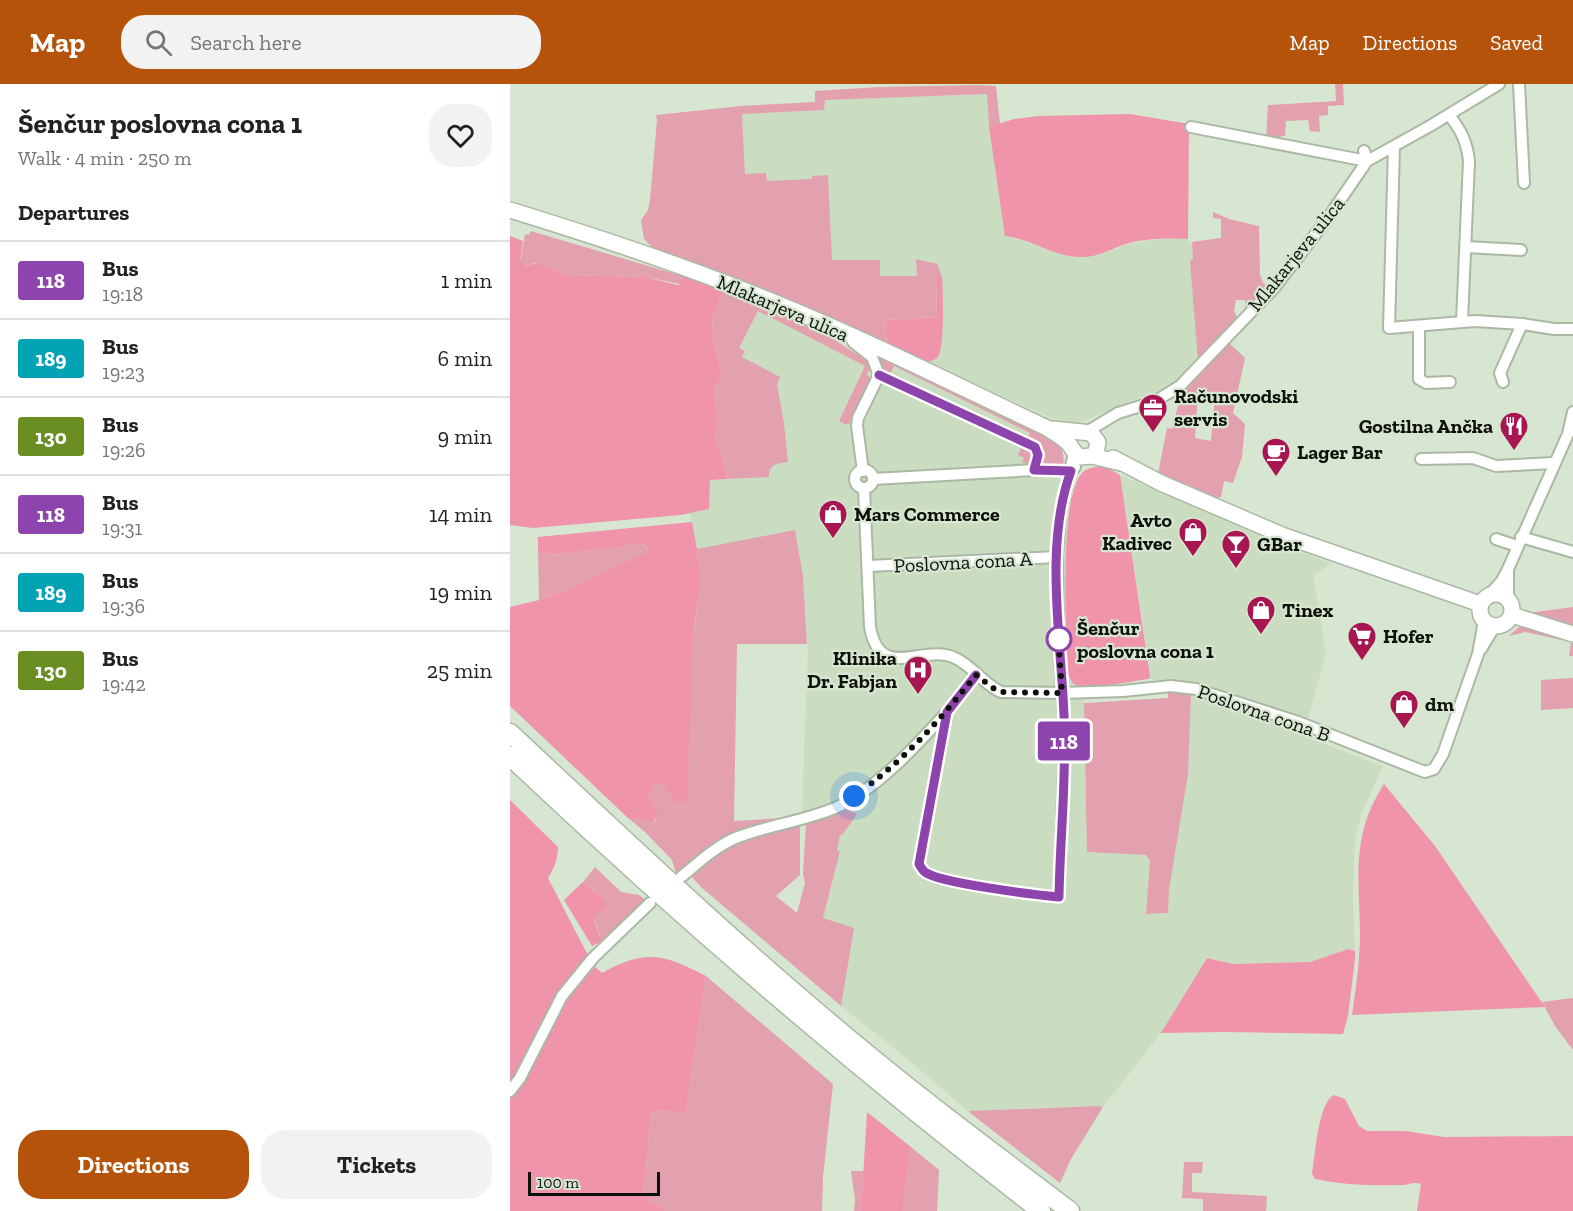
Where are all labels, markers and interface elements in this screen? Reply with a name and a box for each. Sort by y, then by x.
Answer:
search box [121,15,541,69]
text: Map [30,26,85,59]
icon: search [142,26,175,59]
text: Search here [190,29,302,56]
text: Map [1290,30,1330,55]
text: Directions [1363,30,1457,55]
text: Saved [1490,30,1543,55]
button: heart [429,104,492,167]
text: Šenčur poslovna cona 1 [18,107,302,140]
text: Walk · 4 min · 250 m [18,146,192,170]
street label: Mlakarjeva ulica [1242,192,1350,316]
text: Departures [18,199,129,226]
text: Bus [102,255,139,282]
text: 1 min [441,267,492,294]
text: 118 [37,268,65,293]
street label: Mlakarjeva ulica [714,269,853,347]
text: 19:18 [102,282,143,306]
text: Bus [102,333,139,360]
text: 6 min [438,345,492,372]
text: 189 [35,346,67,371]
text: 19:23 [102,360,145,384]
place label: Računovodski servis [1174,384,1298,431]
office icon: Računovodski servis [1137,392,1169,434]
restaurant icon: Gostilna Ančka [1498,410,1530,452]
text: Bus [102,411,139,438]
place label: Gostilna Ančka [1359,414,1493,438]
text: 9 min [438,423,492,450]
text: 130 [35,424,67,449]
cafe icon: Lager Bar [1260,436,1292,478]
text: 19:26 [102,438,146,462]
place label: Lager Bar [1297,440,1383,464]
text: Bus [102,489,139,516]
shop icon: Mars Commerce [817,498,849,540]
text: 14 min [429,501,492,528]
text: 118 [37,502,65,527]
place label: Mars Commerce [854,502,1000,526]
place label: Avto Kadivec [1102,508,1173,555]
text: 19:31 [102,516,142,540]
shop icon: Avto Kadivec [1177,516,1209,558]
bar icon: GBar [1220,528,1252,570]
place label: GBar [1257,532,1302,556]
street label: Poslovna cona A [893,546,1034,578]
text: Bus [102,567,139,594]
text: 19 min [429,579,492,606]
text: 189 [35,580,67,605]
text: 19:36 [102,594,145,618]
shop icon: Tinex [1245,594,1277,636]
place label: Tinex [1282,598,1334,622]
place label: Šenčur poslovna cona 1 [1077,616,1214,663]
supermarket icon: Hofer [1346,620,1378,662]
place label: Hofer [1383,624,1434,648]
marker: Šenčur poslovna cona 1 [1046,626,1072,652]
text: Bus [102,645,139,672]
place label: Klinika Dr. Fabjan [807,646,897,693]
hospital icon: Klinika Dr. Fabjan [902,654,934,696]
text: 25 min [427,657,492,684]
text: 130 [35,658,67,683]
text: 19:42 [102,672,146,696]
street label: Poslovna cona B [1195,679,1333,747]
shop icon: dm [1388,688,1420,730]
place label: dm [1425,692,1454,716]
line badge: 118 [1030,722,1098,760]
text: 118 [1050,729,1078,754]
your location [839,781,869,811]
button: Directions [18,1130,249,1199]
button: Tickets [261,1130,492,1199]
scale bar [528,1169,660,1196]
text: 100 m [537,1173,579,1192]

